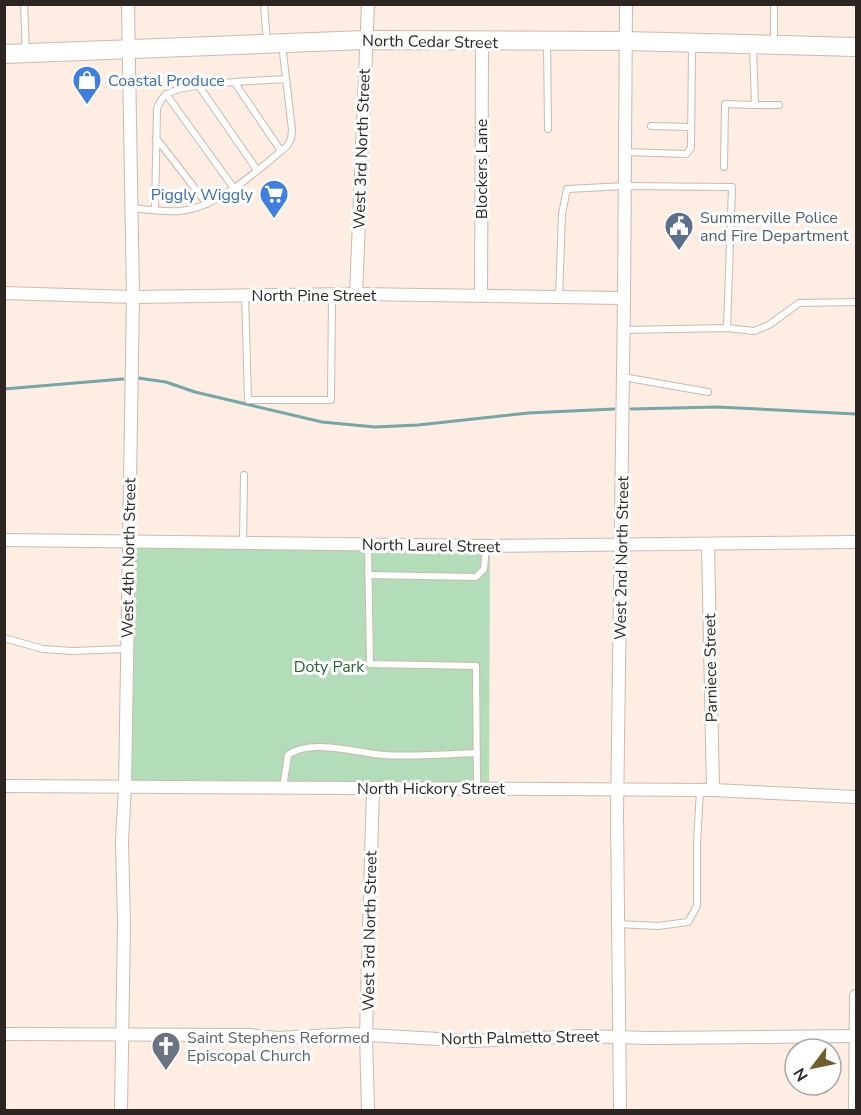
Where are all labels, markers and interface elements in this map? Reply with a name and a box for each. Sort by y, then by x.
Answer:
street label: North Cedar Street [362,30,498,54]
shop icon: Coastal Produce [71,64,103,106]
street label: West 3rd North Street [348,68,376,230]
place label: Coastal Produce [108,70,225,92]
street label: Blockers Lane [471,119,493,219]
supermarket icon: Piggly Wiggly [258,178,290,220]
place label: Piggly Wiggly [151,184,254,206]
place label: Summerville Police and Fire Department [700,207,849,247]
public building icon: Summerville Police and Fire Department [663,210,695,252]
street label: North Pine Street [252,285,377,307]
street label: West 2nd North Street [610,475,634,640]
street label: West 4th North Street [117,477,141,638]
street label: North Laurel Street [362,534,501,558]
street label: Parniece Street [699,613,723,723]
park label: Doty Park [294,656,365,678]
street label: North Hickory Street [357,778,505,800]
street label: West 3rd North Street [358,850,382,1011]
street label: North Palmetto Street [441,1026,600,1050]
place label: Saint Stephens Reformed Episcopal Church [187,1027,370,1067]
church icon: Saint Stephens Reformed Episcopal Church [150,1030,182,1072]
north arrow [783,1037,843,1097]
text: N [789,1064,814,1085]

